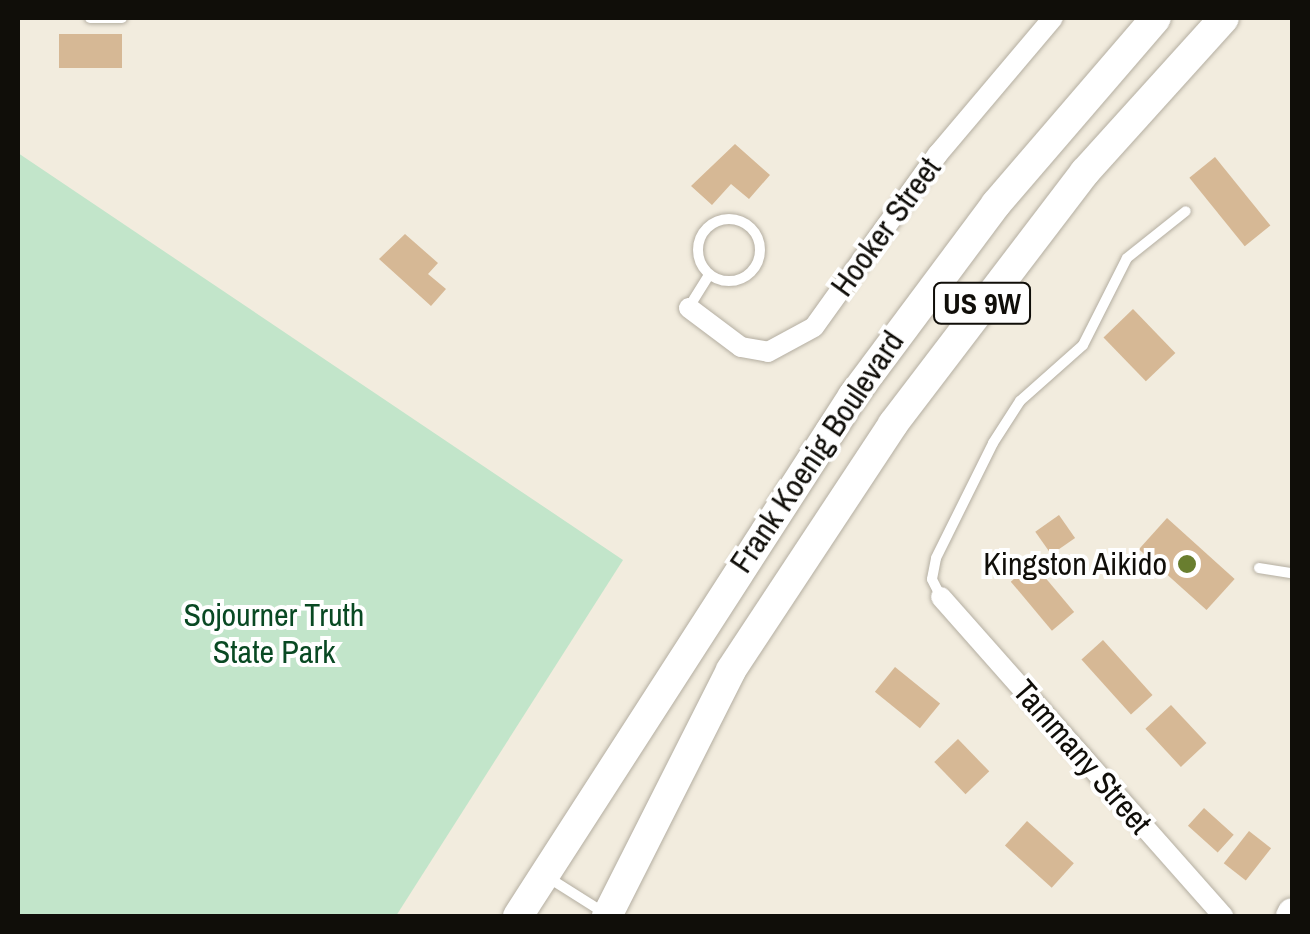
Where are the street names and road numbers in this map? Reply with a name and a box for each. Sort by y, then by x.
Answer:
street label: Hooker Street [823,150,949,304]
road number: US 9W [932,278,1032,328]
street label: Frank Koenig Boulevard [722,324,912,580]
street label: Tammany Street [1005,672,1159,842]

